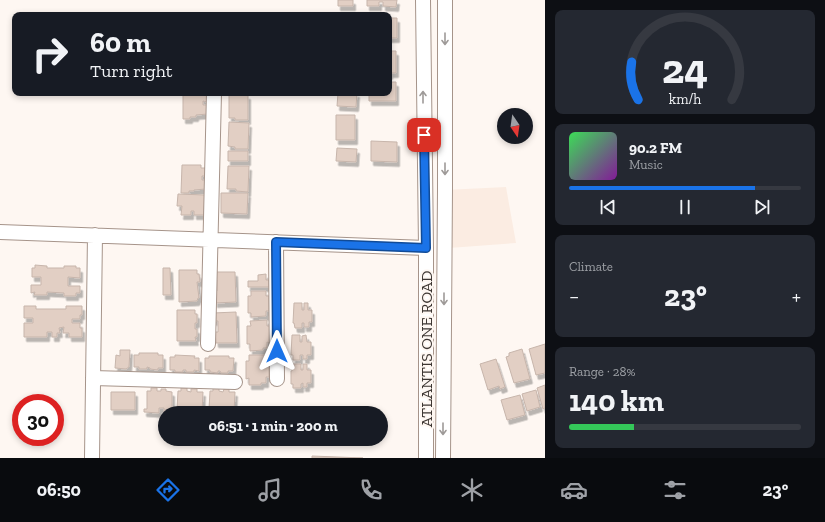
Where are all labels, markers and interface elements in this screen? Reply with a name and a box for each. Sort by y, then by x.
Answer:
text: 60 m [90,26,151,59]
icon: right [24,28,76,80]
one-way arrow [441,32,449,45]
text: 24 [662,44,708,94]
text: Turn right [90,60,172,82]
one-way arrow [420,91,427,104]
text: km/h [669,91,701,108]
north arrow [497,108,533,144]
map controls [497,108,533,144]
pin [407,118,441,152]
icon: arrive [413,124,435,146]
text: 90.2 FM [629,139,682,157]
text: Music [629,157,663,172]
one-way arrow [441,162,449,175]
icon: previous [597,196,619,218]
icon: pause [674,196,696,218]
icon: next [751,196,773,218]
text: Climate [569,259,613,274]
street label: ATLANTIS ONE ROAD [417,271,436,427]
text: 23° [664,278,707,314]
text: − [569,283,579,310]
text: + [792,283,801,310]
one-way arrow [440,292,448,305]
position arrow [256,330,298,372]
text: Range · 28% [569,364,635,379]
text: 140 km [569,383,664,419]
speed limit sign: 30 [12,394,64,446]
text: 06:51 · 1 min · 200 m [208,417,338,435]
one-way arrow [439,422,447,435]
icon: directions [154,476,182,504]
icon: music [256,476,284,504]
icon: phone [357,476,385,504]
icon: climate [458,476,486,504]
icon: car [560,476,588,504]
icon: filters [661,476,689,504]
text: 06:50 [37,479,81,501]
text: 23° [762,479,788,501]

